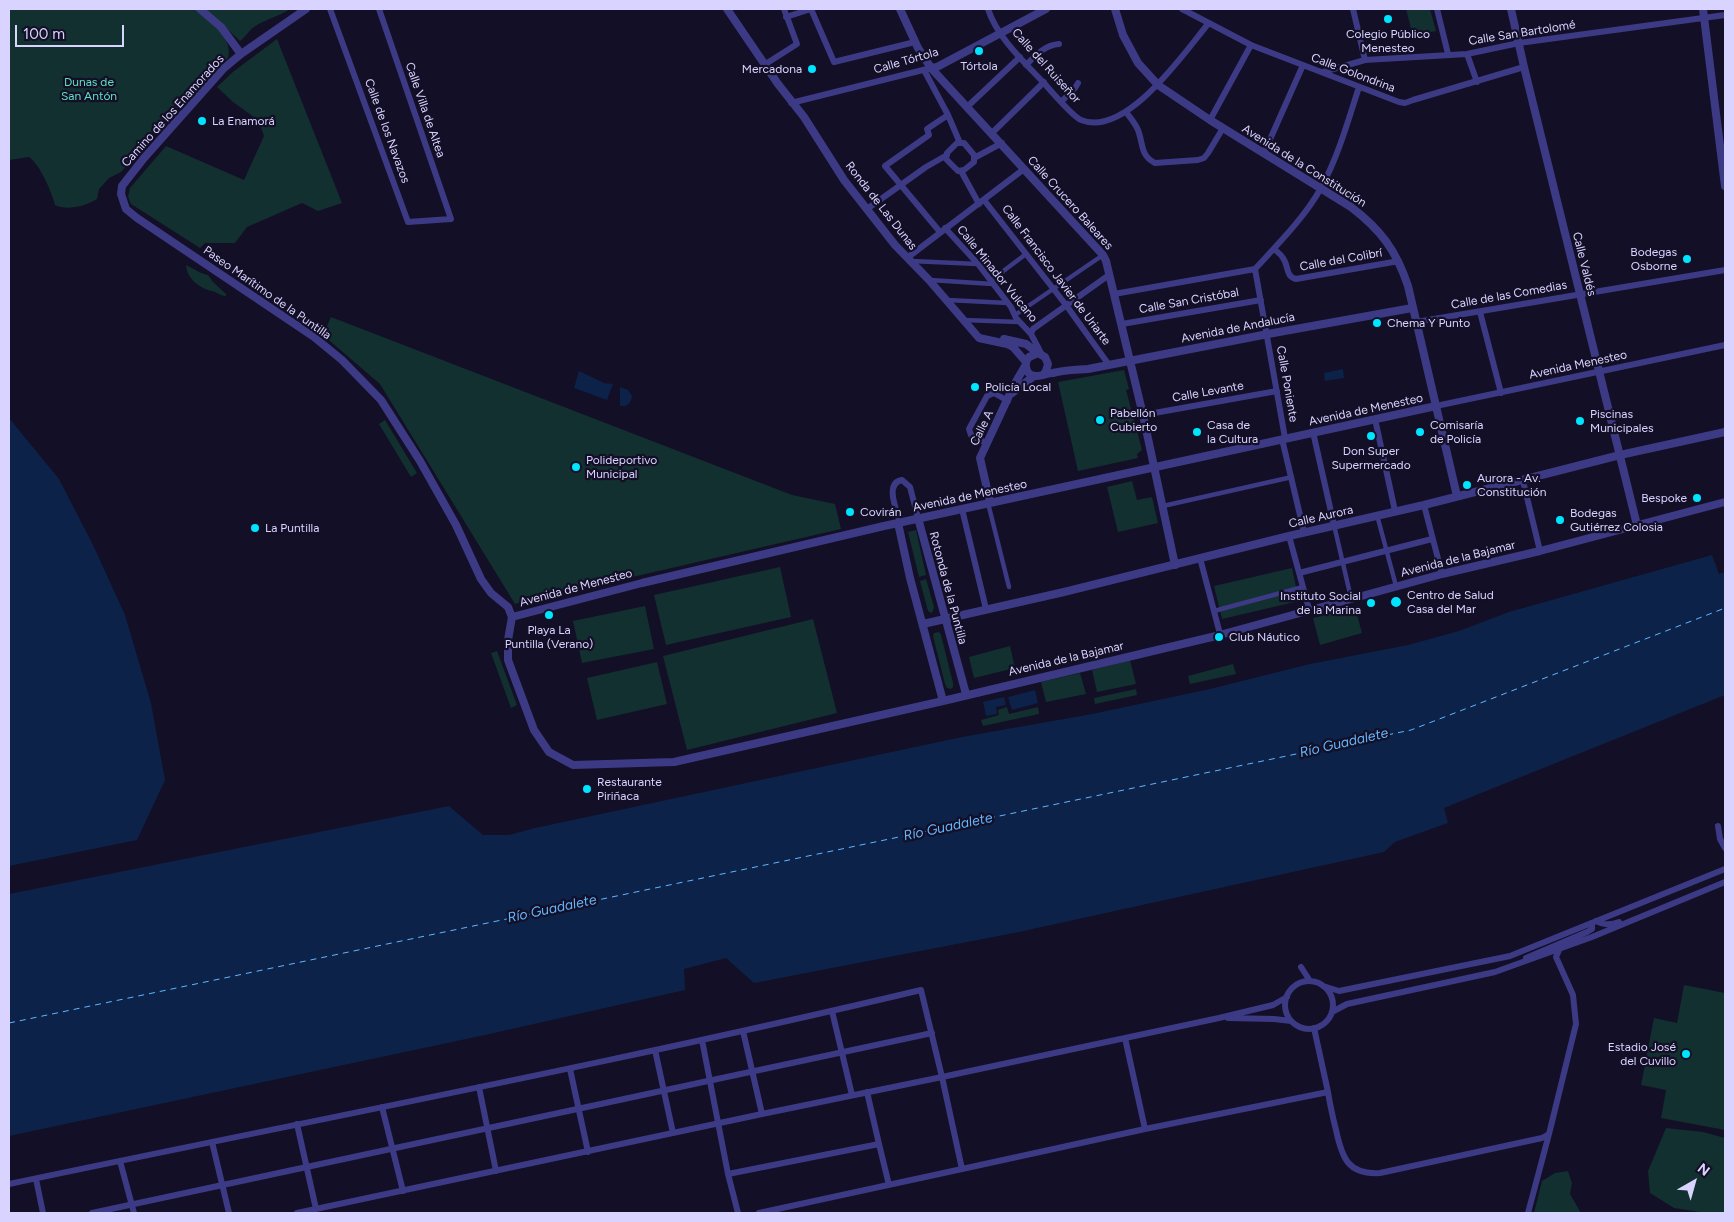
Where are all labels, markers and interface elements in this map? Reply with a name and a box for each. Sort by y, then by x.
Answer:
marker: Colegio Público Menesteo [1382,13,1394,25]
scale bar [18,15,126,47]
street label: Calle San Bartolomé [1468,17,1576,49]
text: 100 m [23,25,65,43]
street label: Calle del Ruiseñor [1009,26,1083,106]
place label: Colegio Público Menesteo [1346,27,1430,55]
street label: Calle Tórtola [872,45,940,77]
marker: Tórtola [973,45,985,57]
street label: Calle Golondrina [1309,50,1397,96]
street label: Camino de los Enamorados [119,52,227,170]
place label: Tórtola [960,59,998,73]
street label: Calle Villa de Altea [402,61,448,159]
place label: Mercadona [742,62,802,76]
marker: Mercadona [806,63,818,75]
park label: Dunas de San Antón [61,75,117,103]
street label: Calle de los Navazos [361,77,413,185]
place label: La Enamorá [212,114,275,128]
marker: La Enamorá [196,115,208,127]
street label: Avenida de la Constitución [1239,122,1369,210]
street label: Calle Crucero Baleares [1024,153,1116,253]
street label: Ronda de Las Dunas [842,159,920,253]
street label: Calle Francisco Javier de Uriarte [998,202,1114,348]
street label: Calle Minador Vulcano [954,223,1040,325]
street label: Calle Valdés [1569,231,1599,297]
street label: Paseo Marítimo de la Puntilla [200,243,334,343]
place label: Bodegas Osborne [1630,245,1677,273]
street label: Calle del Colibrí [1299,246,1383,274]
marker: Bodegas Osborne [1681,253,1693,265]
street label: Calle de las Comedias [1450,278,1568,312]
street label: Calle San Cristóbal [1138,285,1240,317]
street label: Avenida de Andalucía [1180,310,1296,346]
place label: Chema Y Punto [1387,316,1470,330]
marker: Chema Y Punto [1371,317,1383,329]
street label: Calle Poniente [1273,345,1301,423]
street label: Avenida Menesteo [1528,348,1628,382]
street label: Calle Levante [1171,379,1245,405]
place label: Policía Local [985,380,1051,394]
marker: Policía Local [969,381,981,393]
street label: Avenida de Menesteo [1308,391,1424,429]
place label: Pabellón Cubierto [1110,406,1157,434]
place label: Piscinas Municipales [1590,407,1654,435]
street label: Calle A [967,408,997,448]
marker: Pabellón Cubierto [1094,414,1106,426]
marker: Piscinas Municipales [1574,415,1586,427]
place label: Casa de la Cultura [1207,418,1258,446]
place label: Comisaría de Policía [1430,418,1483,446]
marker: Casa de la Cultura [1191,426,1203,438]
marker: Comisaría de Policía [1414,426,1426,438]
marker: Don Super Supermercado [1365,430,1377,442]
place label: Don Super Supermercado [1331,444,1411,472]
place label: Polideportivo Municipal [586,453,657,481]
marker: Polideportivo Municipal [570,461,582,473]
place label: Aurora - Av. Constitución [1477,471,1546,499]
street label: Avenida de Menesteo [912,477,1028,515]
marker: Aurora - Av. Constitución [1461,479,1473,491]
place label: Bespoke [1641,491,1687,505]
marker: Bespoke [1691,492,1703,504]
street label: Calle Aurora [1287,503,1355,531]
place label: Covirán [860,505,901,519]
marker: Covirán [844,506,856,518]
place label: Bodegas Gutiérrez Colosia [1570,506,1663,534]
marker: Bodegas Gutiérrez Colosia [1554,514,1566,526]
place label: La Puntilla [265,521,319,535]
marker: La Puntilla [249,522,261,534]
street label: Rotonda de la Puntilla [926,530,970,646]
street label: Avenida de la Bajamar [1399,538,1517,580]
street label: Avenida de Menesteo [518,566,634,610]
place label: Centro de Salud Casa del Mar [1407,588,1494,616]
place label: Instituto Social de la Marina [1280,589,1361,617]
marker: Centro de Salud Casa del Mar [1389,595,1403,609]
marker: Instituto Social de la Marina [1365,597,1377,609]
marker: Playa La Puntilla (Verano) [543,609,555,621]
place label: Playa La Puntilla (Verano) [505,623,593,651]
place label: Club Náutico [1229,630,1300,644]
marker: Club Náutico [1213,631,1225,643]
street label: Avenida de la Bajamar [1007,639,1125,679]
water label: Río Guadalete [1298,725,1390,761]
place label: Restaurante Piriñaca [597,775,662,803]
marker: Restaurante Piriñaca [581,783,593,795]
water label: Río Guadalete [902,809,994,845]
water label: Río Guadalete [506,891,598,927]
place label: Estadio José del Cuvillo [1608,1040,1676,1068]
marker: Estadio José del Cuvillo [1680,1048,1692,1060]
north arrow [1669,1157,1719,1207]
text: N [1694,1160,1713,1180]

